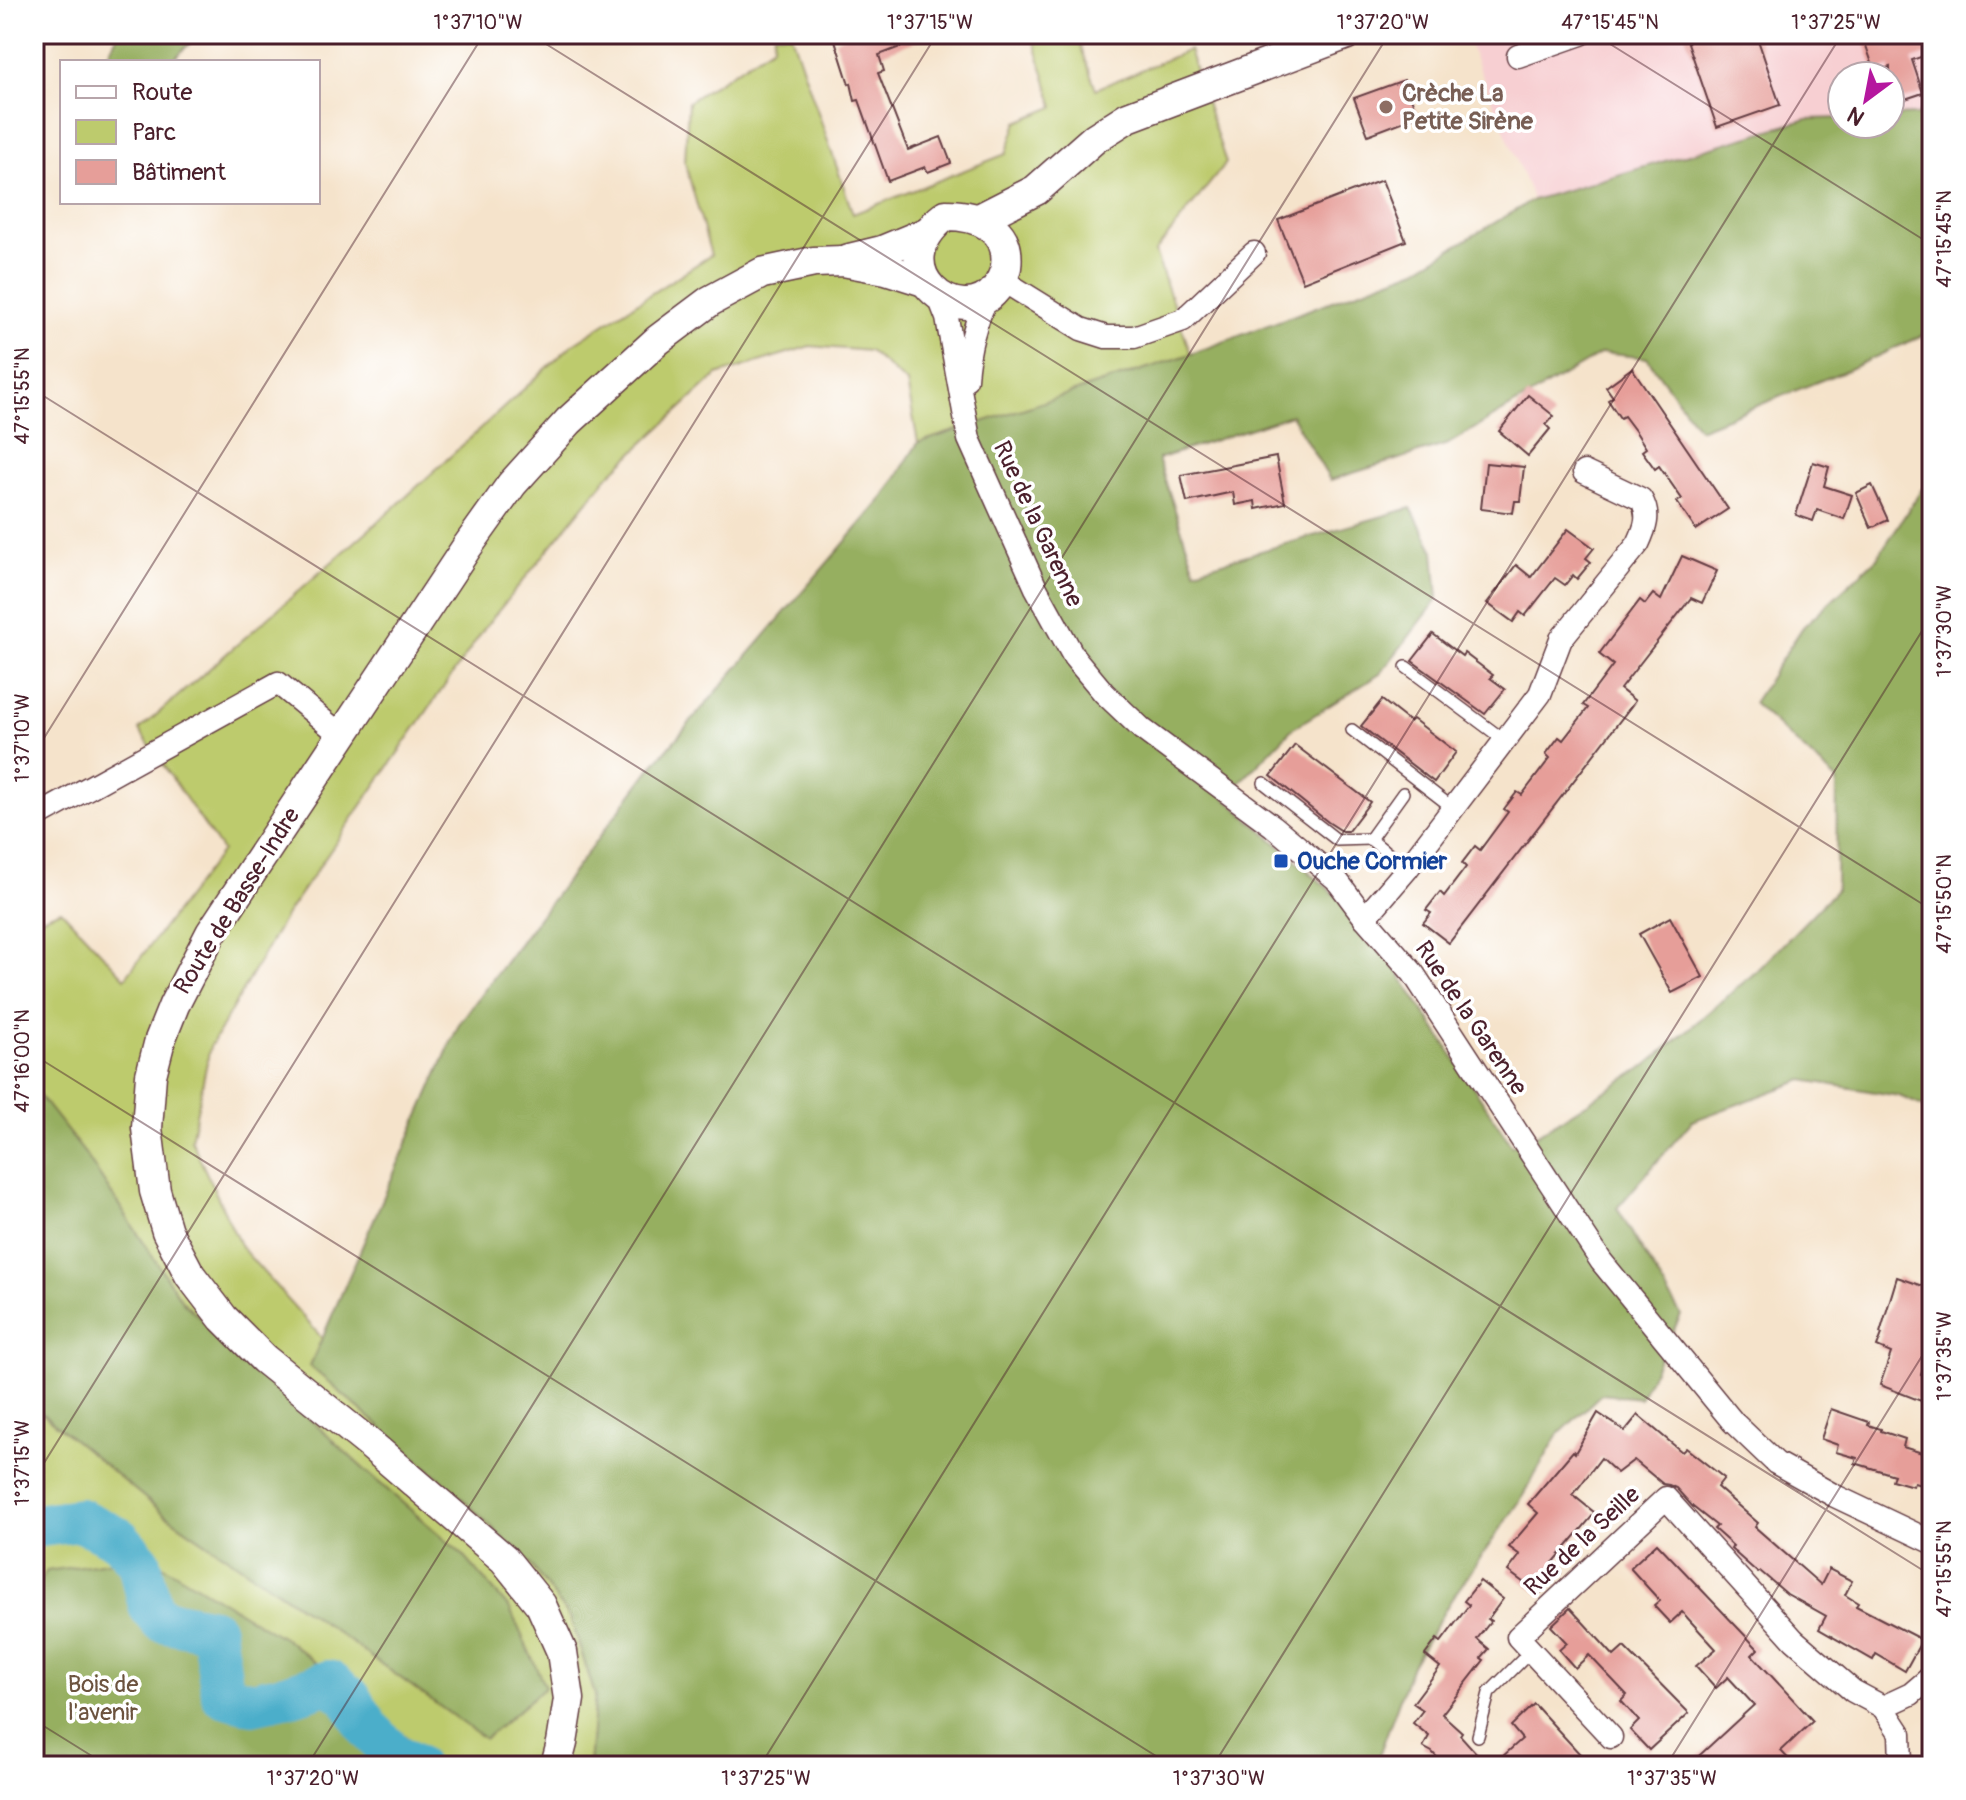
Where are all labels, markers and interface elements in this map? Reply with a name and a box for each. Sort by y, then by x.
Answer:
text: 1°37'10"W [434,10,522,35]
text: 1°37'15"W [887,10,973,35]
text: 1°37'20"W [1337,10,1429,35]
text: 47°15'45"N [1561,10,1659,35]
text: 1°37'25"W [1791,10,1881,35]
legend [60,60,320,204]
north arrow [1826,60,1906,140]
text: Route [132,78,193,107]
place label: Crèche La Petite Sirène [1402,79,1534,136]
marker: Crèche La Petite Sirène [1377,98,1395,116]
text: N [1842,100,1870,132]
text: Parc [132,118,176,147]
text: Bâtiment [132,158,226,187]
text: 47°15'45"N [1932,190,1957,288]
text: 47°15'55"N [10,348,35,444]
street label: Rue de la Garenne [987,436,1089,612]
text: 1°37'30"W [1932,585,1957,677]
text: 1°37'10"W [10,694,35,782]
street label: Route de Basse-Indre [168,802,306,1000]
place label: Ouche Cormier [1297,847,1447,876]
marker: Ouche Cormier [1272,852,1290,870]
text: 47°15'50"N [1932,854,1957,954]
street label: Rue de la Garenne [1409,935,1533,1101]
text: 47°16'00"N [10,1009,35,1113]
text: 1°37'35"W [1932,1311,1957,1401]
text: 1°37'15"W [10,1420,35,1506]
street label: Rue de la Seille [1518,1480,1646,1602]
text: 47°15'55"N [1932,1521,1957,1617]
park label: Bois de l'avenir [68,1670,139,1727]
text: 1°37'20"W [267,1766,359,1791]
text: 1°37'25"W [721,1766,811,1791]
text: 1°37'30"W [1173,1766,1265,1791]
text: 1°37'35"W [1627,1766,1717,1791]

